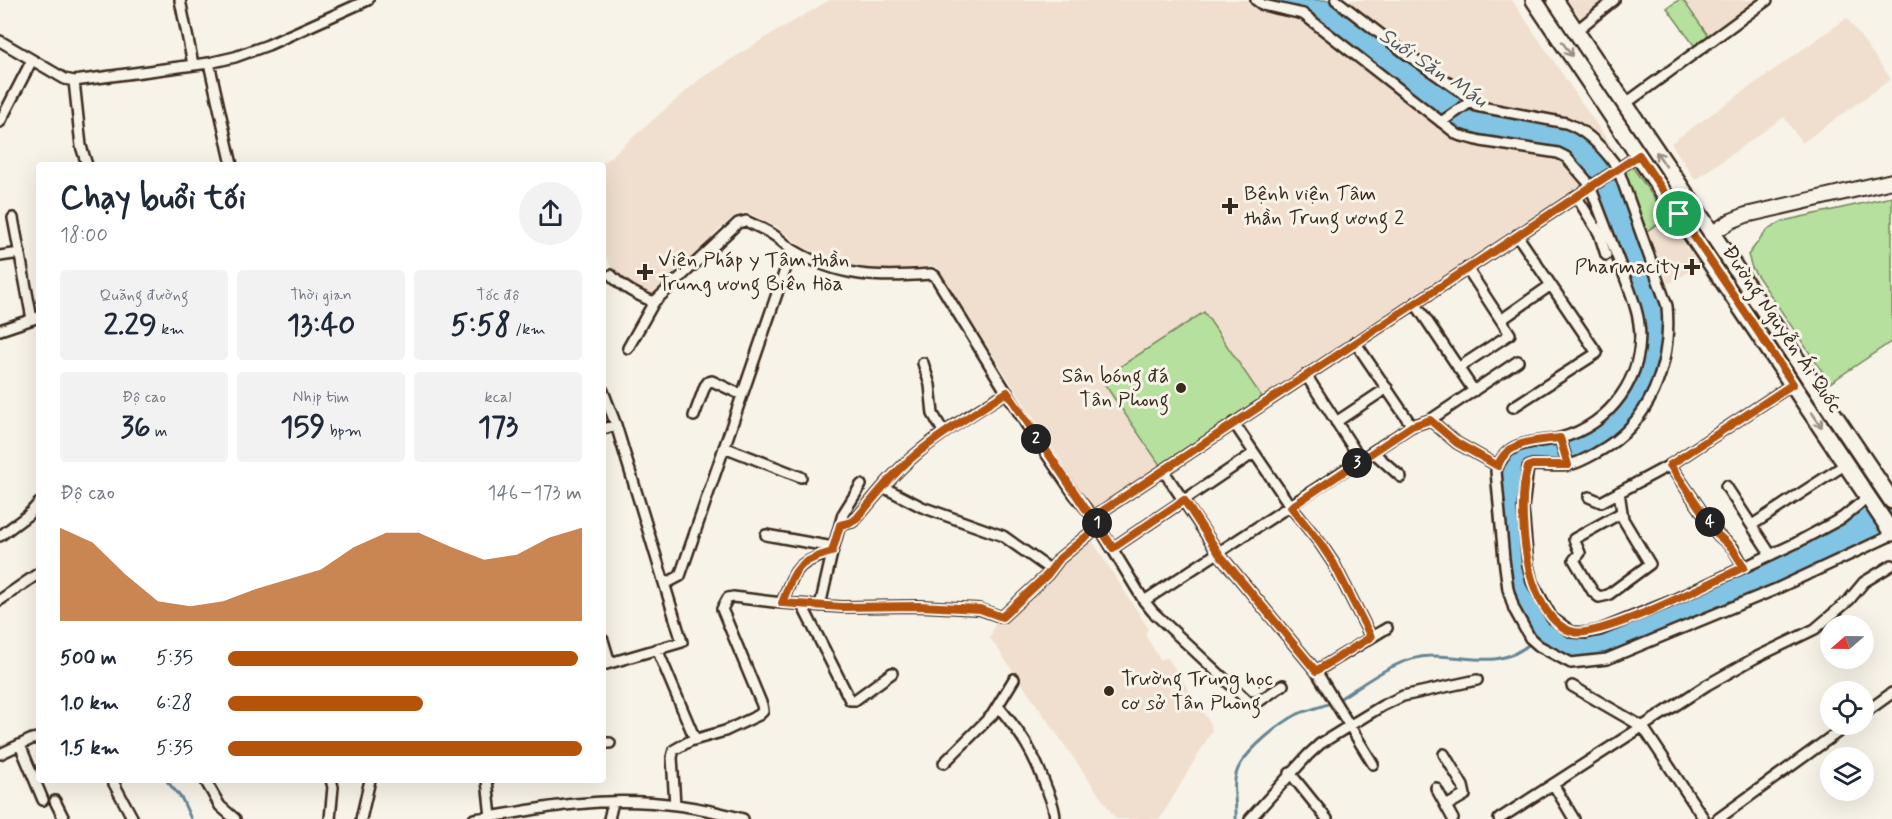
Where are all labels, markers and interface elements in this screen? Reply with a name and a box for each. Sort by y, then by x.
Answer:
water label: Suối Săn Máu [1374,22,1493,115]
one-way arrow [1561,40,1573,56]
one-way arrow [1655,151,1667,167]
text: Chạy buổi tối [60,177,246,221]
place label: Bệnh viện Tâm thần Trung ương 2 [1244,180,1404,234]
button: share [519,182,582,245]
pin [1653,188,1704,239]
marker: Bệnh viện Tâm thần Trung ương 2 [1221,197,1239,215]
icon: arrive [1662,197,1695,230]
text: 18:00 [60,222,108,249]
street label: Đường Nguyễn Ái Quốc [1714,240,1849,419]
place label: Viện Pháp y Tâm thần Trung ương Biên Hòa [658,246,849,300]
place label: Pharmacity [1575,253,1680,281]
marker: Pharmacity [1685,260,1699,274]
marker: Viện Pháp y Tâm thần Trung ương Biên Hòa [636,263,654,281]
text: Quãng đường [100,285,188,306]
text: Thời gian [290,285,352,306]
text: Tốc độ [476,285,520,306]
text: 2.29 [103,306,157,345]
text: 13:40 [287,306,355,345]
text: 5:58 [450,306,511,345]
text: km [157,319,185,340]
text: /km [511,319,546,340]
place label: Sân bóng đá Tân Phong [1062,362,1169,416]
marker: Sân bóng đá Tân Phong [1174,381,1188,395]
text: Độ cao [122,387,166,408]
text: Nhịp tim [293,387,349,408]
text: kcal [485,387,511,408]
text: 36 [120,408,151,447]
text: 159 [280,408,325,447]
text: 173 [478,408,518,447]
one-way arrow [1811,411,1823,428]
text: m [151,421,168,442]
text: bpm [325,421,362,442]
pin: 2 [1021,424,1051,454]
text: 2 [1032,428,1040,449]
pin: 3 [1342,448,1372,478]
text: 3 [1353,452,1361,473]
text: Độ cao [60,480,115,507]
text: 146–173 m [488,480,582,507]
pin: 4 [1695,507,1725,537]
pin: 1 [1082,508,1112,538]
text: 4 [1705,511,1715,532]
text: 1 [1093,512,1101,533]
north arrow [1820,615,1874,669]
map controls [1820,615,1874,801]
text: 500 m [60,645,117,672]
text: 5:35 [156,645,193,672]
place label: Trường Trung học cơ sở Tân Phong [1121,665,1273,719]
button: locate [1820,681,1874,735]
marker: Trường Trung học cơ sở Tân Phong [1102,684,1116,698]
text: 1.0 km [60,690,119,717]
text: 6:28 [156,690,192,717]
text: 1.5 km [60,735,120,762]
text: 5:35 [156,735,193,762]
button: layers [1820,747,1874,801]

